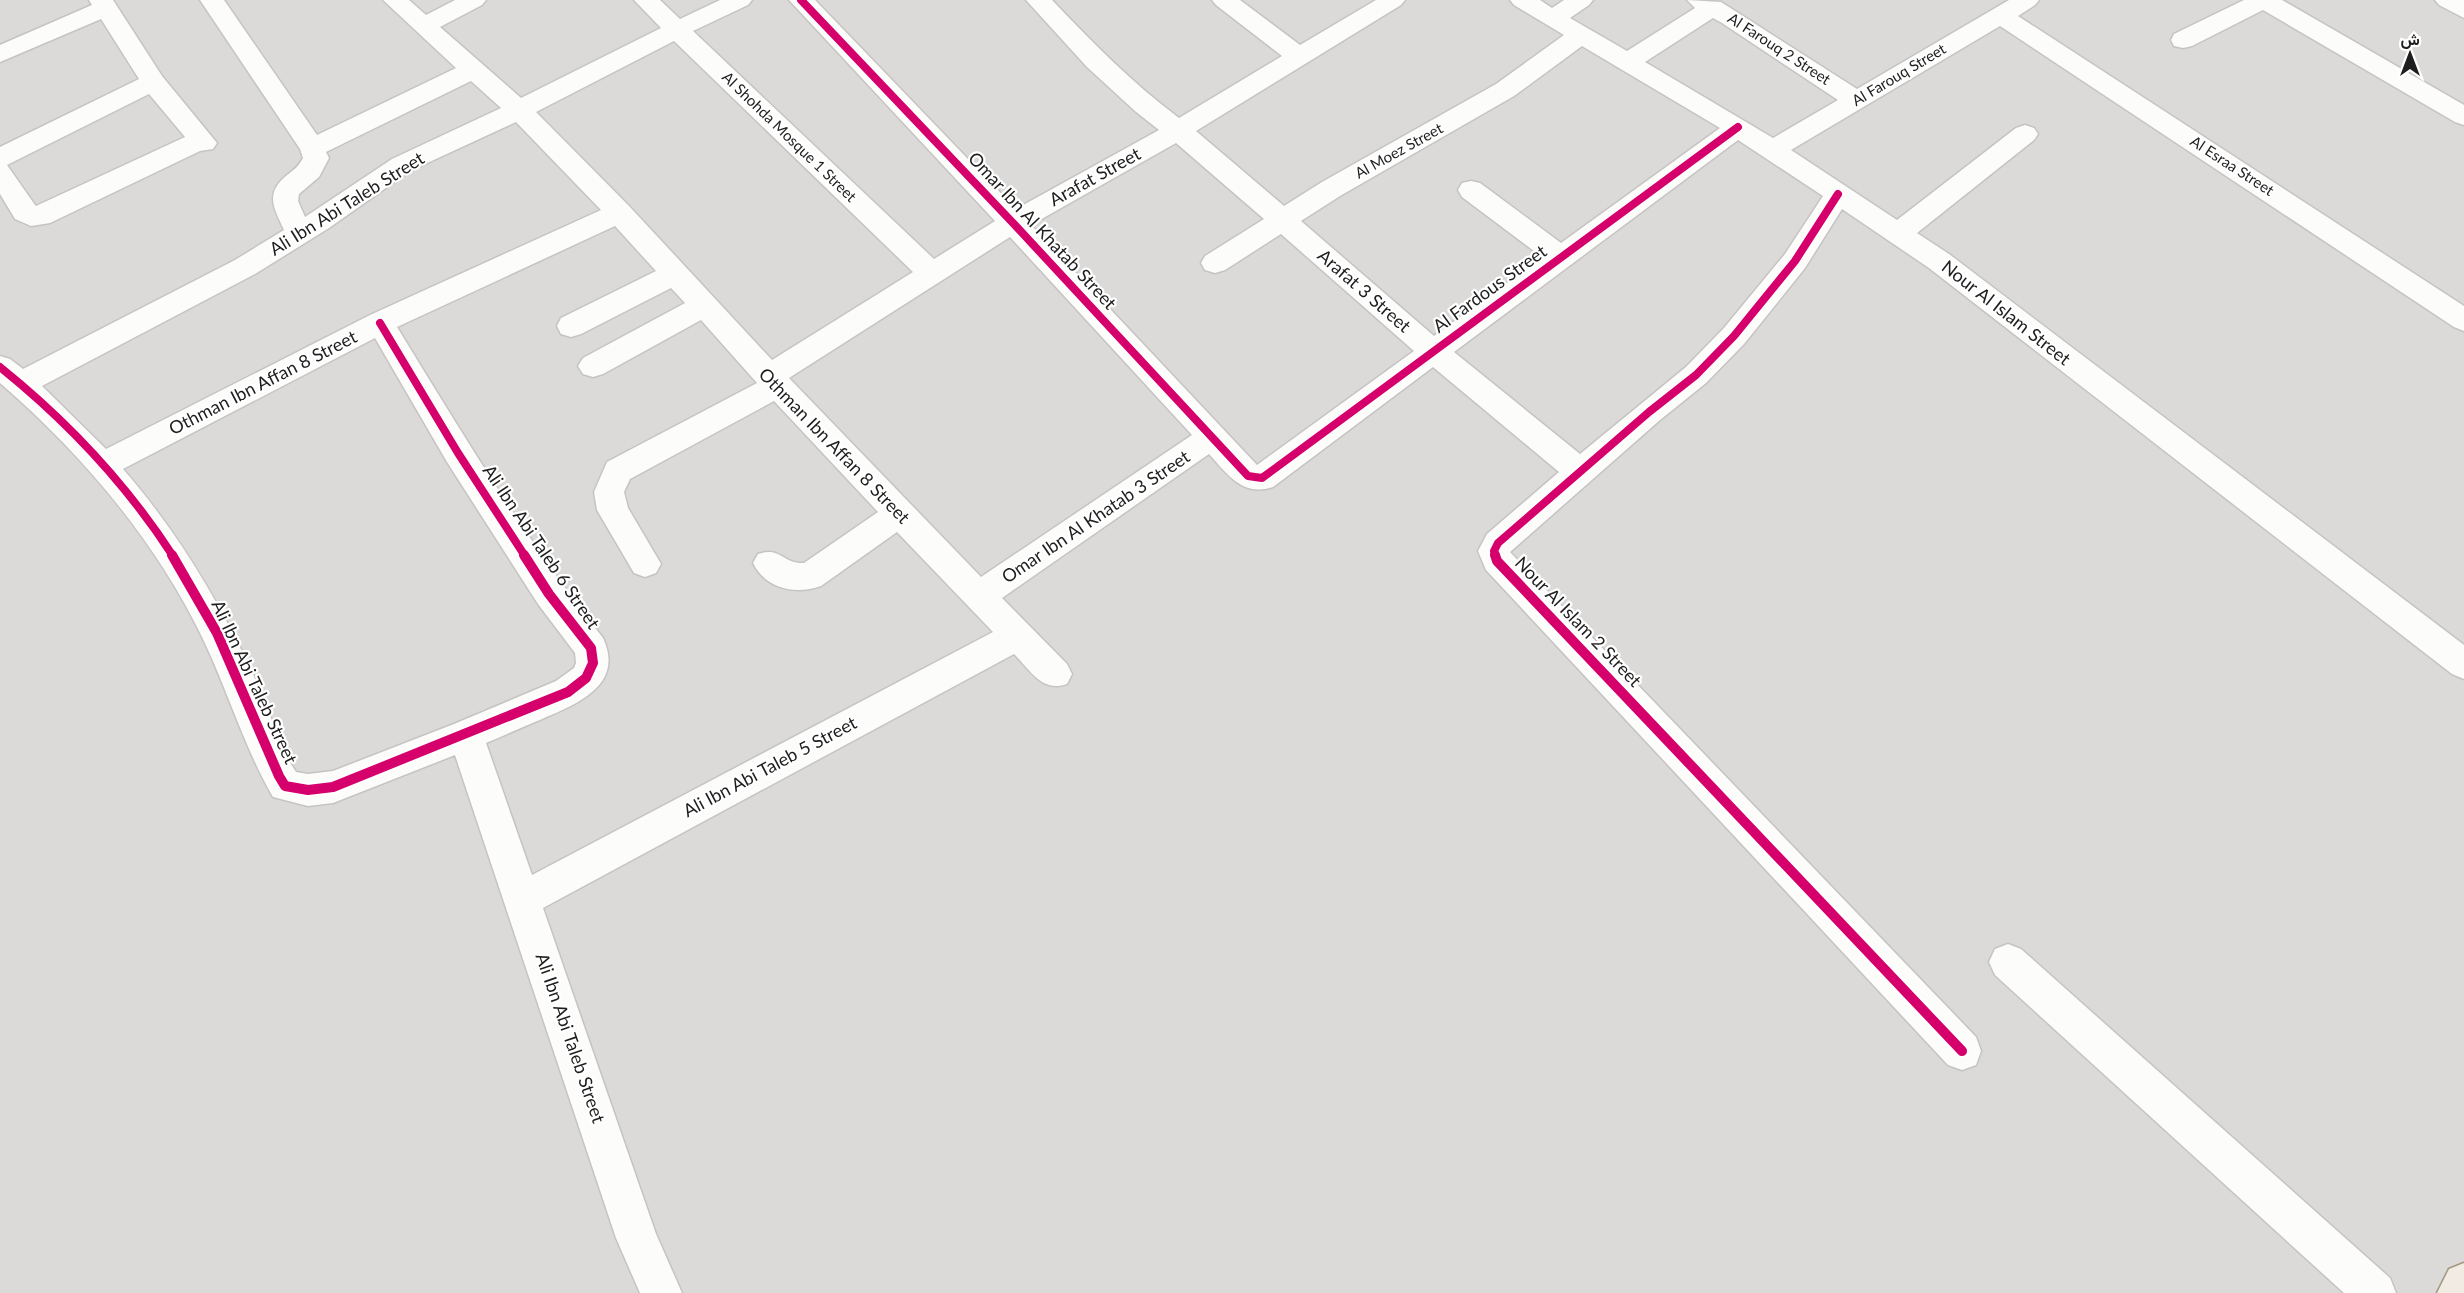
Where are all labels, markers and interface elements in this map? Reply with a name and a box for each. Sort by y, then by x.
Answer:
street label: Al Farouq 2 Street [1725,8,1835,88]
north arrow [2380,24,2440,84]
text: ش [2400,29,2420,49]
street label: Al Farouq Street [1848,39,1949,109]
street label: Al Shohda Mosque 1 Street [719,67,861,206]
street label: Al Moez Street [1351,118,1446,182]
street label: Al Esraa Street [2187,131,2278,199]
street label: Arafat Street [1045,142,1144,210]
street label: Ali Ibn Abi Taleb Street [265,146,428,260]
street label: Omar Ibn Al Khatab Street [964,147,1122,314]
street label: Al Fardous Street [1428,239,1551,337]
street label: Arafat 3 Street [1314,244,1416,337]
street label: Nour Al Islam Street [1938,255,2076,370]
street label: Othman Ibn Affan 8 Street [165,325,361,439]
street label: Othman Ibn Affan 8 Street [755,363,915,528]
street label: Omar Ibn Al Khatab 3 Street [997,445,1194,587]
street label: Ali Ibn Abi Taleb 6 Street [479,460,605,633]
street label: Nour Al Islam 2 Street [1511,552,1647,691]
street label: Ali Ibn Abi Taleb Street [207,596,303,768]
street label: Ali Ibn Abi Taleb 5 Street [679,711,861,821]
street label: Ali Ibn Abi Taleb Street [532,950,611,1126]

